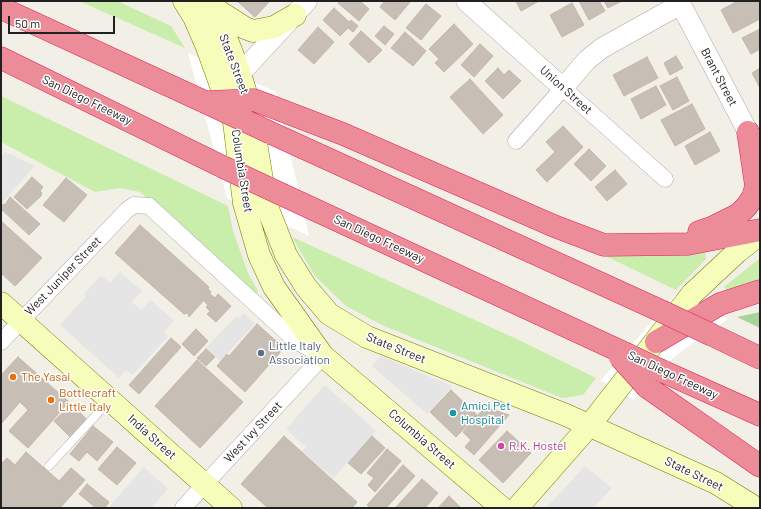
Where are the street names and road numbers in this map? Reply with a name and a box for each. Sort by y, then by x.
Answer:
street label: State Street [216,32,252,96]
street label: Brant Street [698,45,740,109]
street label: Union Street [537,63,595,117]
street label: San Diego Freeway [40,72,134,128]
street label: Columbia Street [228,128,256,214]
street label: San Diego Freeway [332,212,426,266]
street label: West Juniper Street [22,234,104,318]
street label: State Street [364,329,428,367]
street label: San Diego Freeway [626,348,720,402]
street label: West Ivy Street [221,398,285,466]
street label: Columbia Street [386,406,458,472]
street label: India Street [125,411,179,463]
street label: State Street [662,454,726,494]

